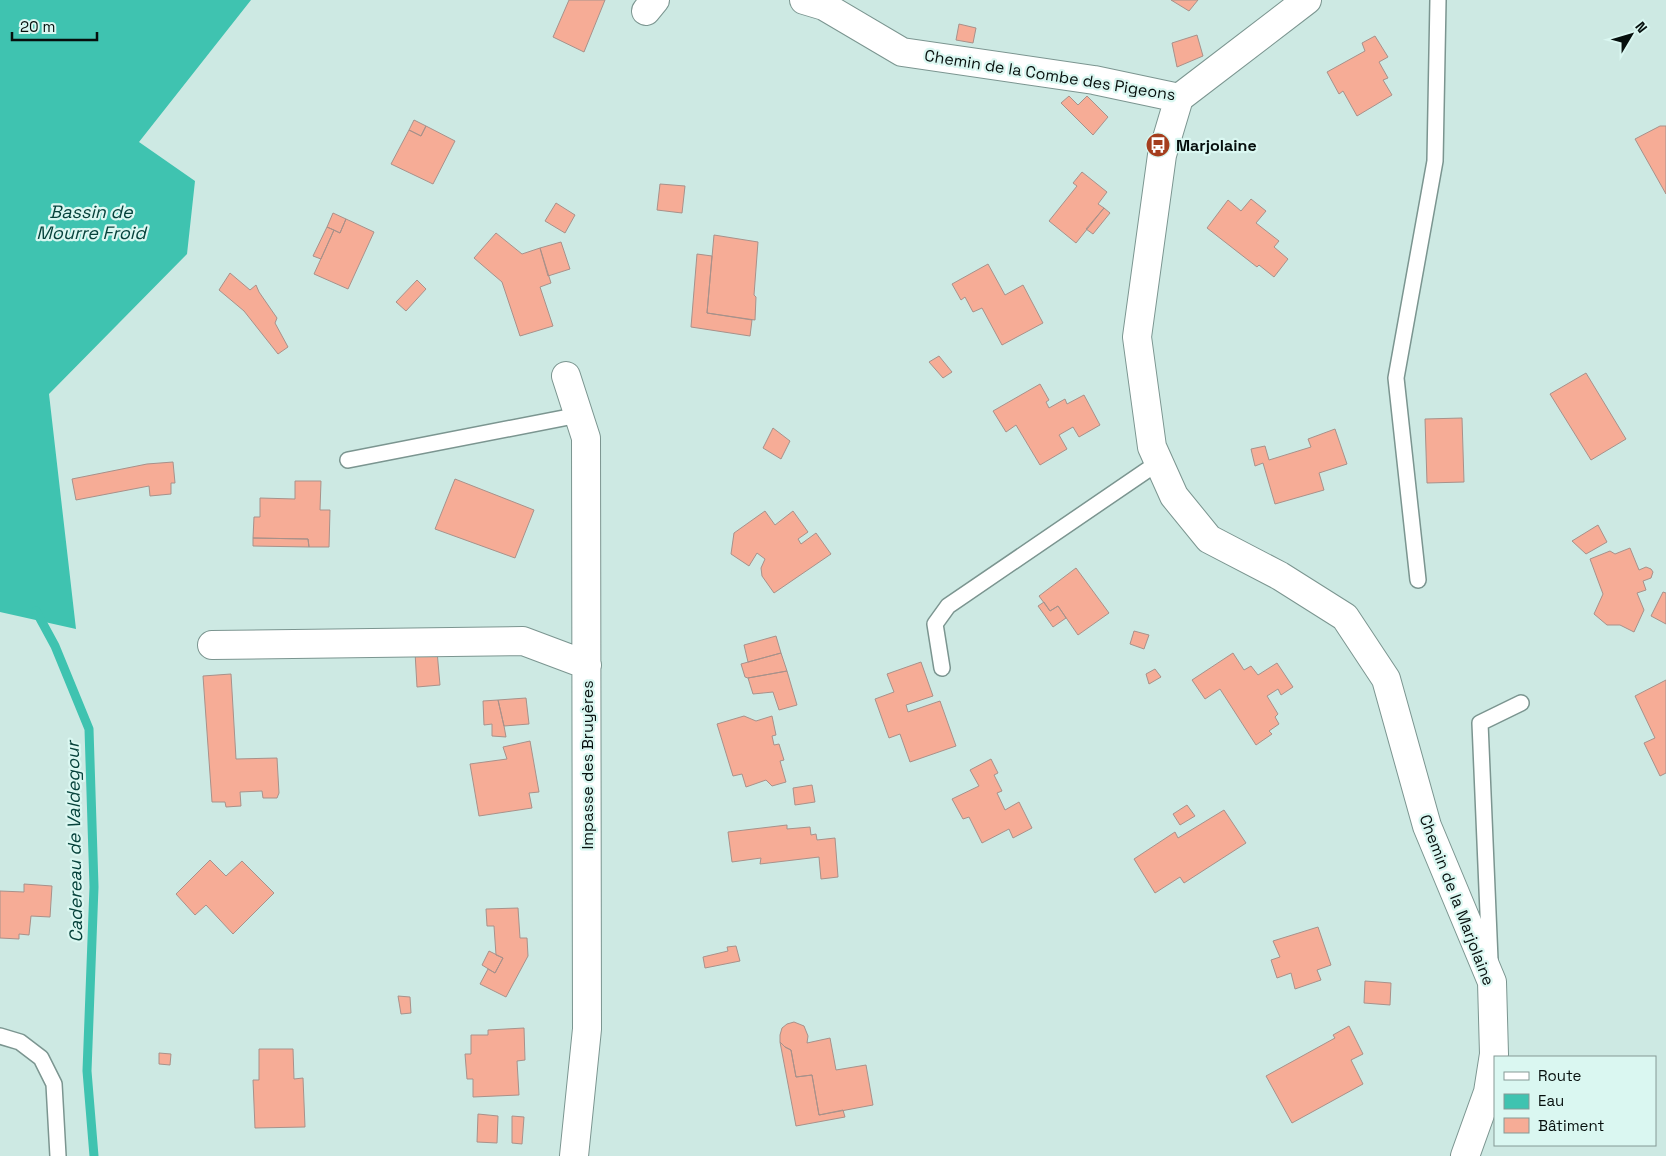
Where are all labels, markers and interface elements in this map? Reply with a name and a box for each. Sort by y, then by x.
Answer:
scale bar [12,10,98,42]
north arrow [1606,10,1656,60]
text: 20 m [20,17,55,36]
text: N [1631,18,1651,36]
street label: Chemin de la Combe des Pigeons [923,45,1177,105]
bus stop icon: Marjolaine [1145,132,1171,158]
place label: Marjolaine [1176,135,1257,156]
water label: Bassin de Mourre Froid [36,200,148,244]
street label: Impasse des Bruyères [577,680,598,850]
water label: Cadereau de Valdegour [61,739,87,943]
street label: Chemin de la Marjolaine [1415,812,1499,988]
legend [1494,1056,1656,1146]
text: Route [1538,1066,1582,1085]
text: Eau [1538,1091,1564,1110]
text: Bâtiment [1538,1116,1604,1135]

